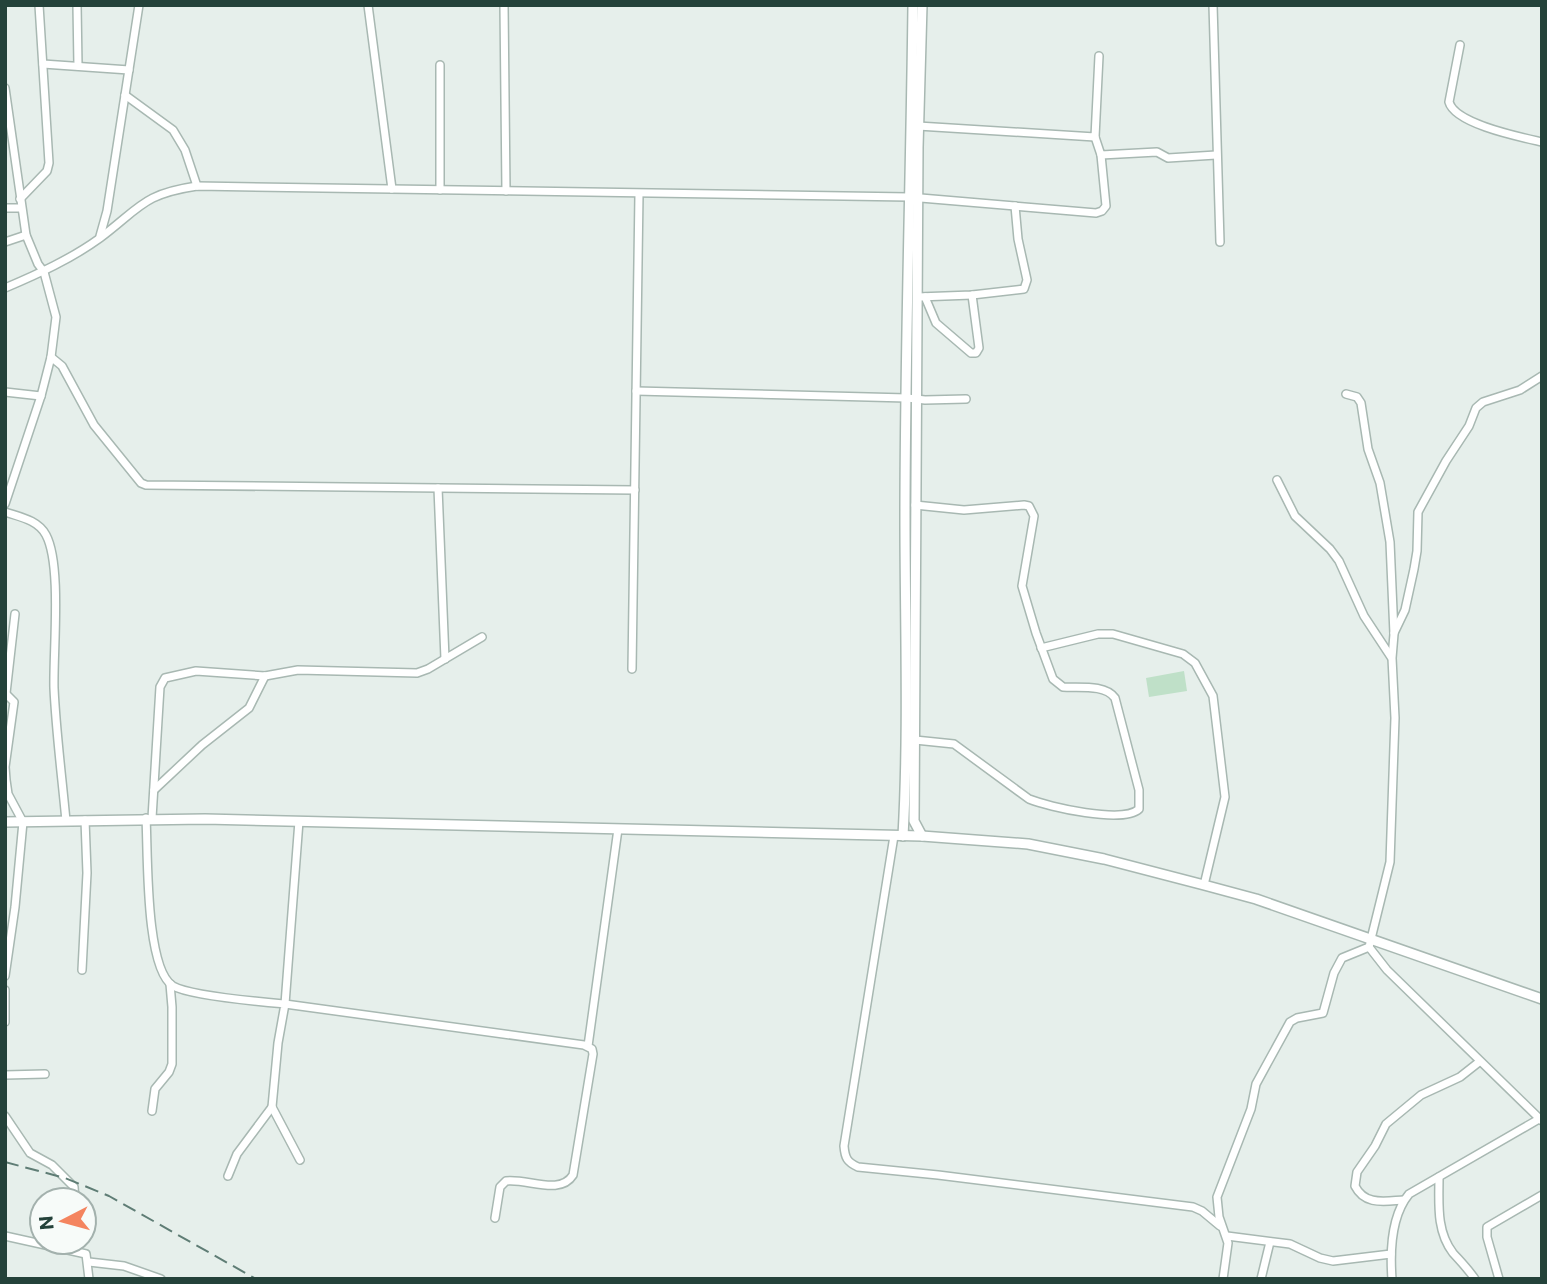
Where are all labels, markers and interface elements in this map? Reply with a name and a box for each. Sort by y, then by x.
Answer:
north arrow [28,1186,98,1256]
text: N [33,1215,58,1231]

